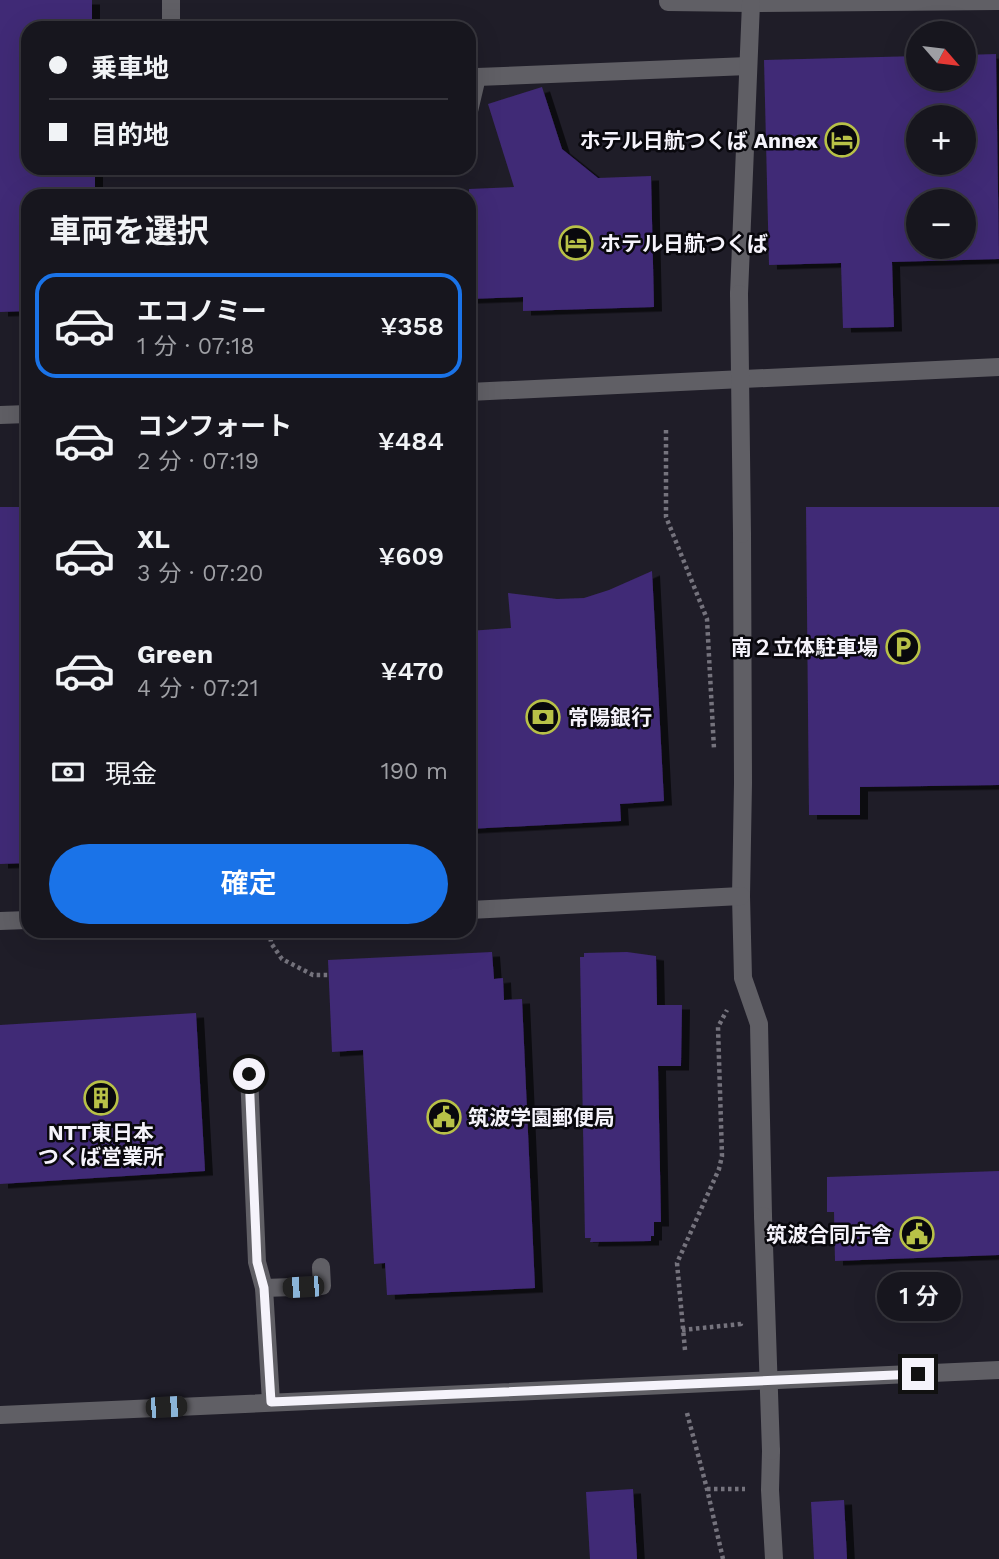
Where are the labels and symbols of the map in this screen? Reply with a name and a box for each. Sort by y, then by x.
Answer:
north arrow [906,21,976,91]
hotel icon: ホテル日航つくば Annex [823,121,861,159]
place label: ホテル日航つくば Annex [580,128,819,153]
hotel icon: ホテル日航つくば [557,224,595,262]
place label: ホテル日航つくば [600,231,768,256]
parking icon: 南２立体駐車場 [884,628,922,666]
place label: 南２立体駐車場 [731,635,878,660]
bank icon: 常陽銀行 [524,698,562,736]
place label: 常陽銀行 [568,705,652,730]
route start [233,1058,265,1090]
building icon: NTT東日本 つくば営業所 [82,1079,120,1117]
public building icon: 筑波学園郵便局 [425,1098,463,1136]
place label: 筑波学園郵便局 [468,1105,615,1130]
place label: NTT東日本 つくば営業所 [38,1120,164,1169]
public building icon: 筑波合同庁舎 [898,1215,936,1253]
place label: 筑波合同庁舎 [766,1222,892,1247]
callout: 1 分 [876,1272,960,1322]
car [282,1275,325,1299]
route end [902,1358,934,1390]
car [145,1395,188,1419]

